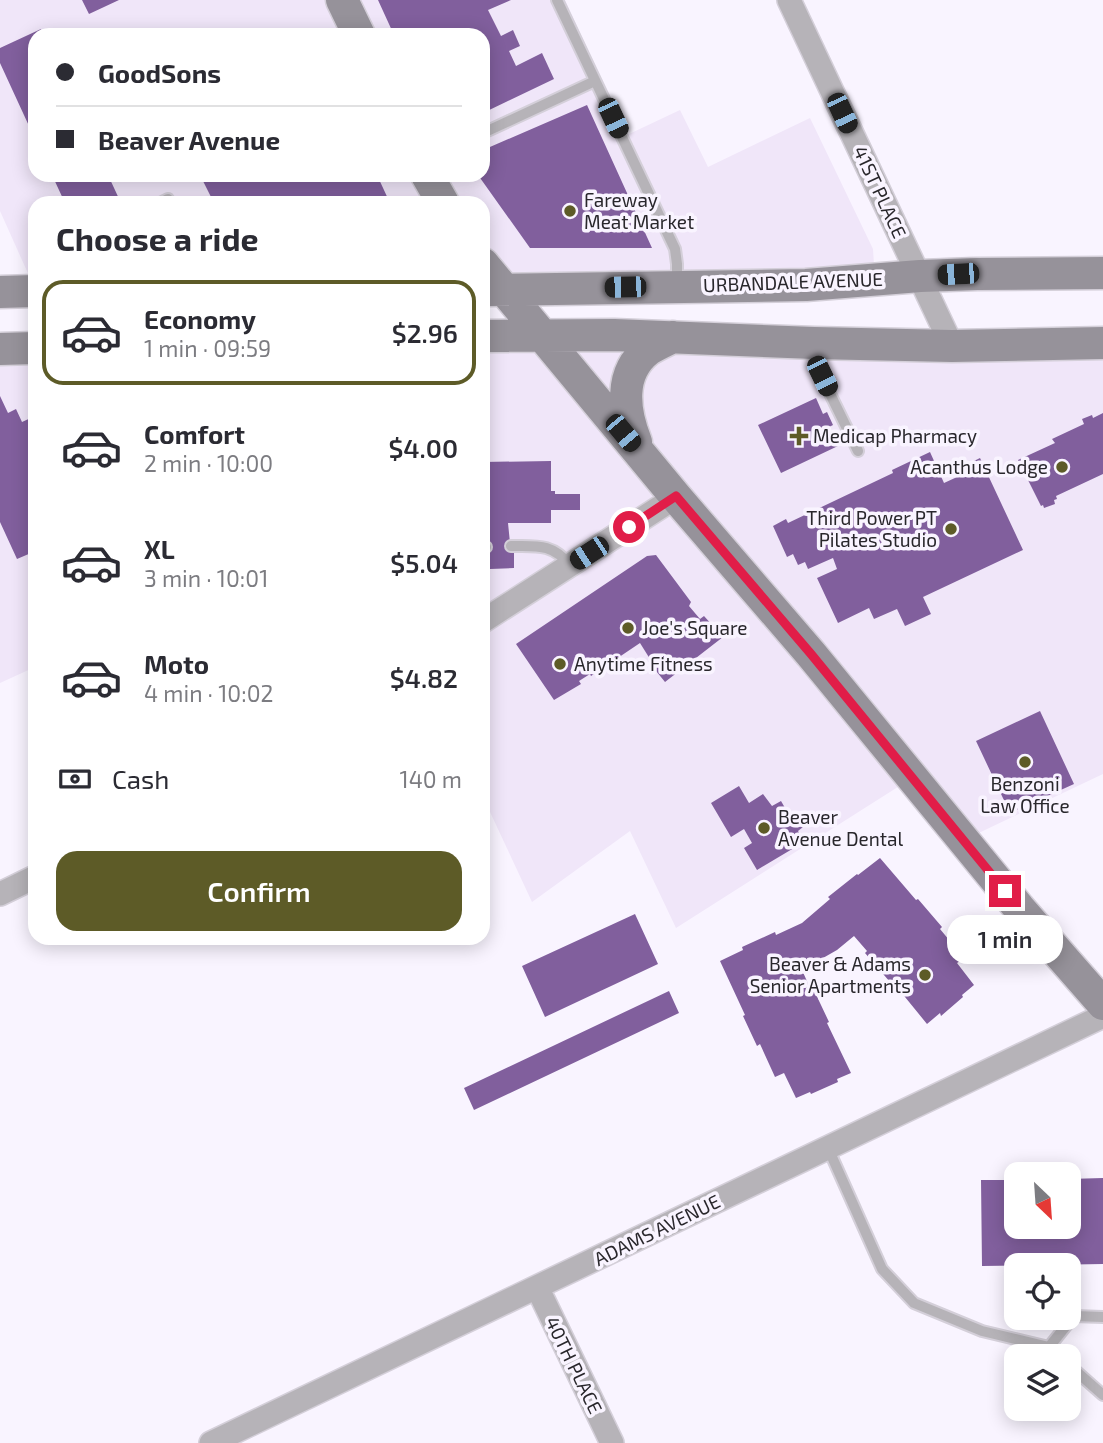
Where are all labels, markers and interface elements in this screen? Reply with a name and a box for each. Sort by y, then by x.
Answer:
text: GoodSons [98,57,221,88]
car [824,90,861,136]
car [595,95,632,141]
text: Beaver Avenue [98,124,280,155]
street label: 41ST PLACE [849,142,912,241]
place label: Fareway Meat Market [584,188,694,233]
marker: Fareway Meat Market [562,203,578,219]
text: Choose a ride [56,219,259,257]
car [937,262,980,286]
street label: URBANDALE AVENUE [703,267,883,296]
car [604,276,647,298]
icon: car [60,301,123,364]
text: Economy [144,303,256,334]
text: $2.96 [392,317,458,348]
text: 1 min · 09:59 [144,334,271,362]
car [804,353,841,399]
car [602,410,645,456]
icon: car [60,416,123,479]
text: Comfort [144,418,245,449]
place label: Medicap Pharmacy [813,424,977,447]
marker: Medicap Pharmacy [791,428,807,444]
text: $4.00 [388,432,458,463]
text: 2 min · 10:00 [144,449,273,477]
place label: Acanthus Lodge [910,455,1048,478]
marker: Acanthus Lodge [1054,459,1070,475]
place label: Third Power PT Pilates Studio [806,506,937,551]
route start [613,511,645,543]
marker: Third Power PT Pilates Studio [943,521,959,537]
icon: car [60,531,123,594]
text: XL [144,533,175,564]
car [566,533,613,573]
text: $5.04 [390,547,458,578]
text: 3 min · 10:01 [144,564,268,592]
place label: Joe's Square [642,616,748,639]
marker: Joe's Square [620,620,636,636]
icon: car [60,646,123,709]
text: Moto [144,648,209,679]
place label: Anytime Fitness [574,652,713,675]
marker: Anytime Fitness [552,656,568,672]
text: $4.82 [390,662,458,693]
text: 4 min · 10:02 [144,679,273,707]
marker: Benzoni Law Office [1017,754,1033,770]
icon: cash [56,760,94,798]
text: Cash [112,763,169,794]
text: 140 m [400,765,462,793]
place label: Benzoni Law Office [980,772,1070,817]
place label: Beaver Avenue Dental [778,805,903,850]
marker: Beaver Avenue Dental [756,820,772,836]
button: Confirm [56,851,462,931]
route end [989,875,1021,907]
callout: 1 min [947,916,1063,964]
text: 1 min [978,925,1032,953]
place label: Beaver & Adams Senior Apartments [750,952,911,997]
marker: Beaver & Adams Senior Apartments [917,967,933,983]
north arrow [1004,1162,1082,1239]
map controls [1004,1162,1081,1421]
street label: ADAMS AVENUE [590,1189,724,1270]
button: locate [1004,1253,1081,1330]
street label: 40TH PLACE [541,1312,608,1417]
button: layers [1004,1344,1081,1421]

